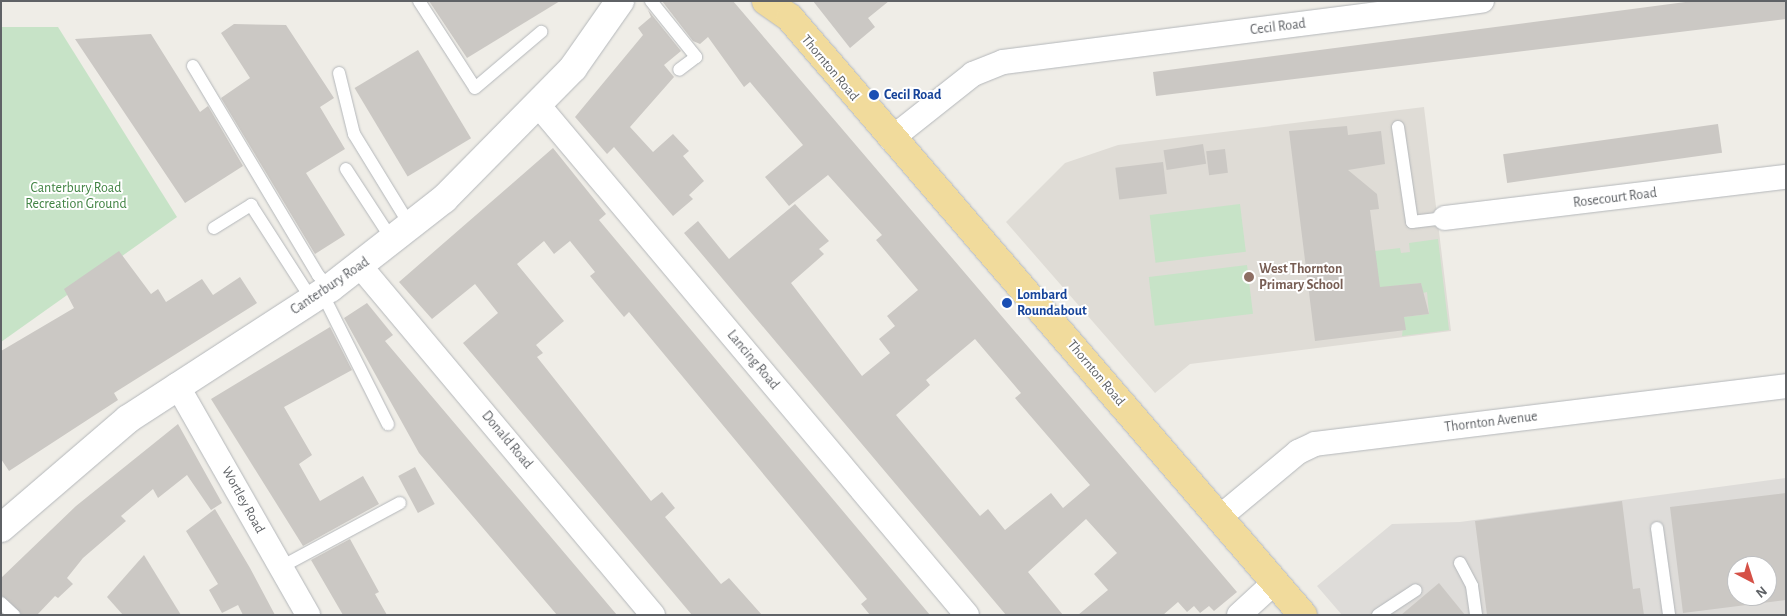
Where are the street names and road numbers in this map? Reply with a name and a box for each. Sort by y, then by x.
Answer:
street label: Cecil Road [1249,15,1307,39]
street label: Thornton Road [798,32,862,104]
street label: Rosecourt Road [1572,185,1658,211]
street label: Canterbury Road [288,254,372,318]
street label: Lancing Road [723,327,783,393]
street label: Thornton Road [1064,337,1128,409]
street label: Donald Road [478,408,536,472]
street label: Thornton Avenue [1443,408,1539,436]
street label: Wortley Road [218,464,268,536]

